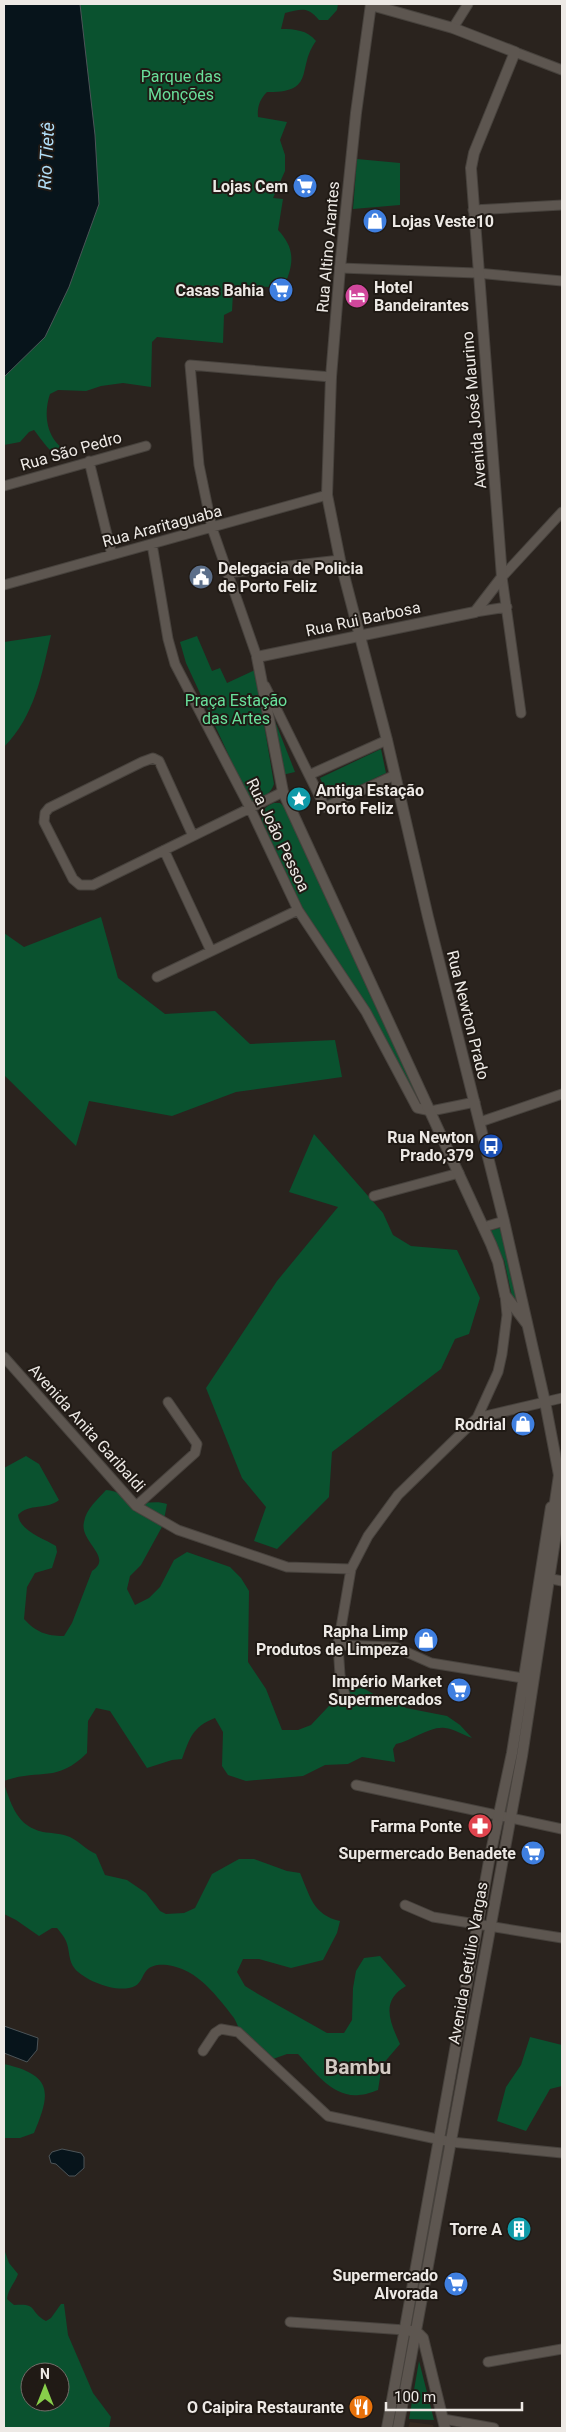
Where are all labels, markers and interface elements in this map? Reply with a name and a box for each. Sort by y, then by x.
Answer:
park label: Parque das Monções [141,67,221,104]
water label: Rio Tietê [34,122,58,190]
supermarket icon: Lojas Cem [292,173,318,199]
place label: Lojas Cem [212,177,288,196]
street label: Rua Altino Arantes [313,181,343,313]
shop icon: Lojas Veste10 [362,208,388,234]
place label: Lojas Veste10 [392,212,494,231]
supermarket icon: Casas Bahia [268,277,294,303]
place label: Hotel Bandeirantes [374,278,469,315]
place label: Casas Bahia [175,281,264,300]
hotel icon: Hotel Bandeirantes [344,283,370,309]
street label: Avenida José Maurino [458,330,490,490]
street label: Rua São Pedro [18,427,124,475]
street label: Rua Araritaguaba [100,501,224,551]
place label: Delegacia de Policia de Porto Feliz [218,559,364,596]
public building icon: Delegacia de Policia de Porto Feliz [188,564,214,590]
street label: Rua Rui Barbosa [304,598,422,640]
park label: Praça Estação das Artes [185,691,287,728]
street label: Rua João Pessoa [242,775,314,895]
place label: Antiga Estação Porto Feliz [316,781,424,818]
place icon: Antiga Estação Porto Feliz [286,786,312,812]
street label: Rua Newton Prado [443,948,493,1082]
place label: Rua Newton Prado,379 [387,1128,474,1165]
bus stop icon: Rua Newton Prado,379 [478,1133,504,1159]
street label: Avenida Anita Garibaldi [25,1360,149,1496]
shop icon: Rodrial [510,1411,536,1437]
place label: Rodrial [455,1415,506,1434]
place label: Rapha Limp Produtos de Limpeza [256,1622,408,1659]
shop icon: Rapha Limp Produtos de Limpeza [413,1627,439,1653]
place label: Império Market Supermercados [328,1672,443,1709]
supermarket icon: Império Market Supermercados [446,1677,472,1703]
pharmacy icon: Farma Ponte [467,1813,493,1839]
place label: Farma Ponte [370,1817,462,1836]
supermarket icon: Supermercado Benadete [520,1840,546,1866]
place label: Supermercado Benadete [338,1844,516,1863]
street label: Avenida Getúlio Vargas [444,1880,492,2046]
district label: Bambu [325,2055,391,2079]
building icon: Torre A [506,2216,532,2242]
place label: Torre A [449,2220,502,2239]
place label: Supermercado Alvorada [333,2266,438,2303]
supermarket icon: Supermercado Alvorada [443,2271,469,2297]
north arrow [20,2362,70,2412]
text: N [40,2366,50,2382]
scale bar [386,2380,522,2412]
text: 100 m [394,2388,436,2406]
restaurant icon: O Caipira Restaurante [348,2394,374,2420]
place label: O Caipira Restaurante [187,2398,344,2417]

